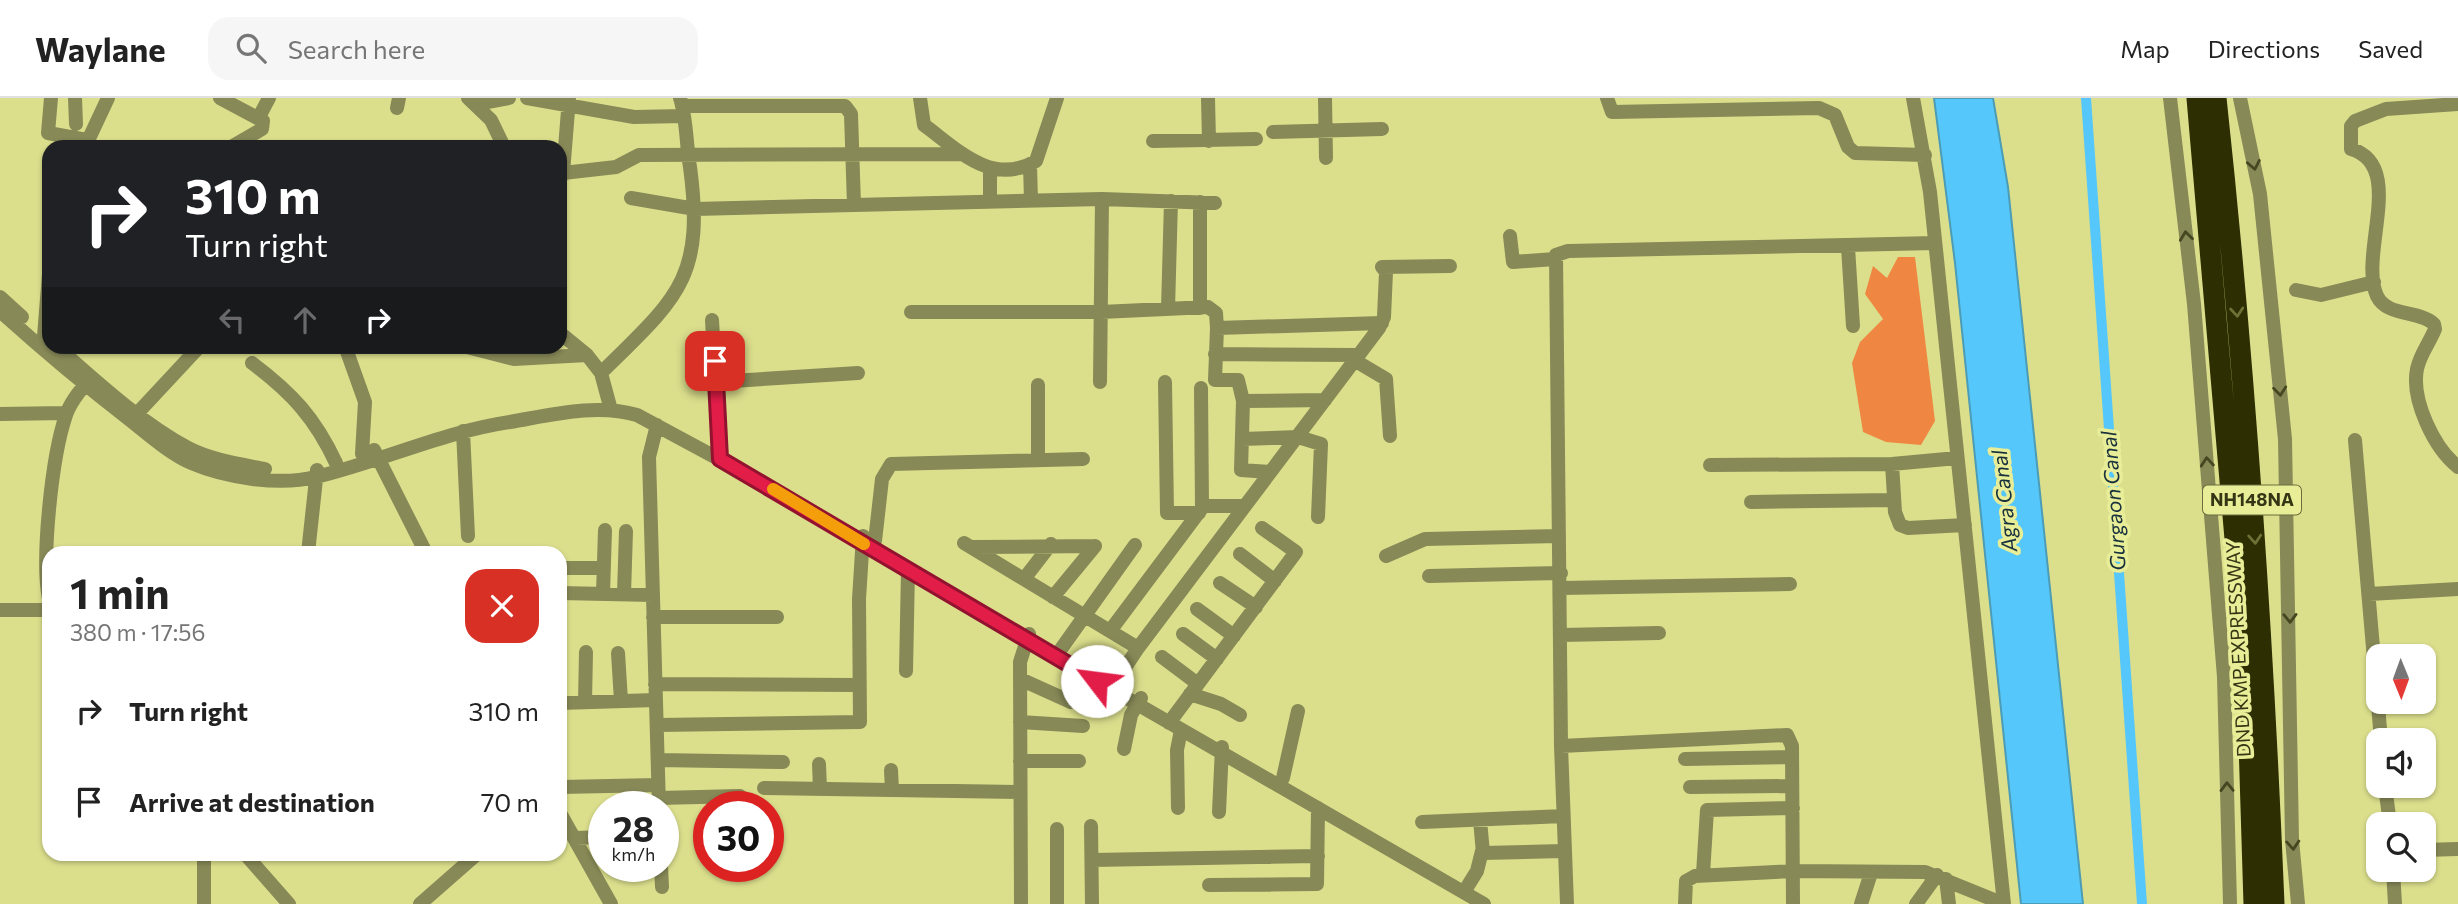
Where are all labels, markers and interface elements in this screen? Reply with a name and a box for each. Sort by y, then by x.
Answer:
search box [208,17,698,80]
text: Waylane [35,28,166,69]
icon: search [232,29,270,67]
text: Search here [288,33,425,64]
text: Map [2120,34,2170,63]
text: Directions [2208,34,2320,63]
text: Saved [2358,34,2423,63]
one-way arrow [2245,159,2260,171]
text: 310 m [185,164,320,224]
icon: right [70,168,161,259]
text: Turn right [185,224,328,264]
one-way arrow [2179,230,2194,241]
icon: left [213,301,251,339]
icon: ahead [286,301,324,339]
icon: right [359,301,397,339]
one-way arrow [2229,306,2244,318]
pin [685,331,745,391]
icon: arrive [696,342,734,380]
one-way arrow [2273,385,2288,396]
water label: Gurgaon Canal [2095,430,2130,572]
water label: Agra Canal [1986,448,2021,554]
one-way arrow [2200,456,2215,467]
road number: NH148NA [2203,486,2301,514]
one-way arrow [2247,534,2262,545]
street label: DND KMP EXPRESSWAY [2220,540,2255,758]
text: 1 min [70,566,170,618]
button: close [465,569,539,643]
one-way arrow [2282,613,2298,624]
text: 380 m · 17:56 [70,618,205,646]
position arrow [1060,644,1134,718]
north arrow [2366,644,2436,714]
map controls [2366,644,2436,882]
icon: right [70,692,108,730]
text: Turn right [129,695,248,726]
text: 310 m [468,695,539,726]
button: sound [2366,728,2436,798]
one-way arrow [2219,781,2235,792]
icon: arrive [70,783,108,821]
text: Arrive at destination [129,786,375,817]
text: 70 m [481,786,539,817]
speed limit sign: 30 [693,791,784,882]
text: 28 [613,806,654,849]
button: search [2366,812,2436,882]
one-way arrow [2285,840,2300,851]
text: km/h [612,843,655,865]

